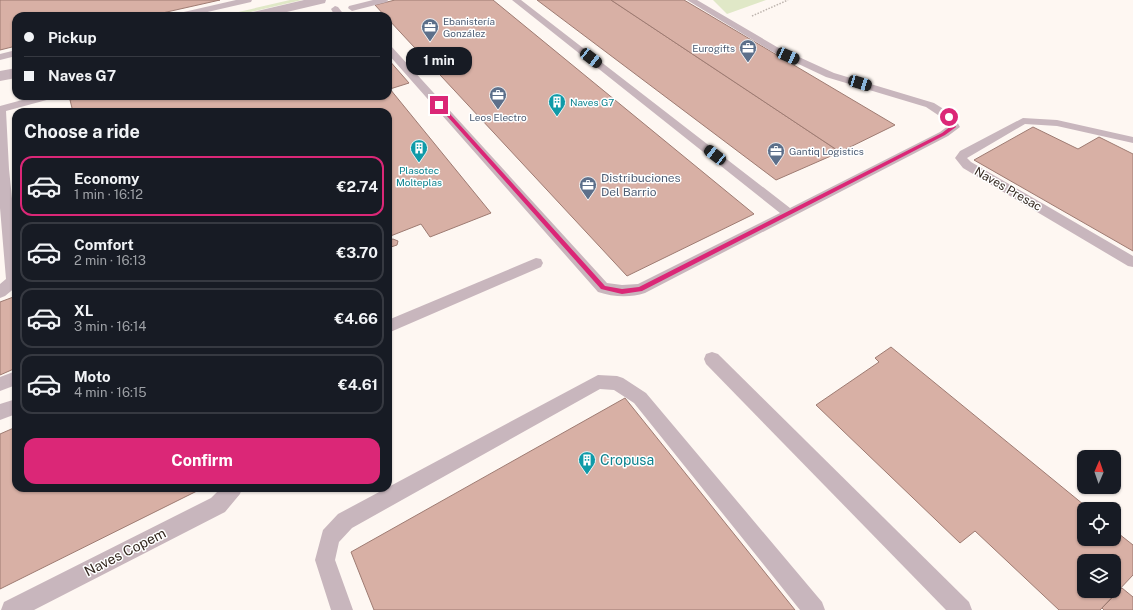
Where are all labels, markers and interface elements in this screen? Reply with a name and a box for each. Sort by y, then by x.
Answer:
place label: Ebanistería González [443,15,495,39]
office icon: Ebanistería González [420,17,440,42]
text: Pickup [48,29,97,46]
office icon: Eurogifts [738,38,758,63]
place label: Eurogifts [692,42,735,54]
car [578,46,604,70]
car [775,46,801,66]
callout: 1 min [406,47,472,75]
text: 1 min [423,53,455,68]
text: Naves G7 [48,67,116,84]
car [847,74,873,92]
office icon: Leos Electro [488,85,508,110]
building icon: Naves G7 [547,92,567,117]
route end [430,96,448,114]
place label: Naves G7 [570,96,614,108]
route start [940,108,958,126]
place label: Leos Electro [469,111,527,123]
text: Choose a ride [24,121,140,142]
building icon: Plasotec Molteplas [409,138,429,163]
office icon: Gantiq Logistics [766,141,786,166]
car [702,143,728,167]
place label: Gantiq Logistics [789,145,864,157]
place label: Plasotec Molteplas [396,164,442,188]
street label: Naves Presac [972,164,1044,214]
icon: car [26,168,62,204]
text: Economy [74,170,139,187]
place label: Distribuciones Del Barrio [601,171,681,199]
office icon: Distribuciones Del Barrio [578,175,598,200]
text: €2.74 [337,178,378,195]
text: 1 min · 16:12 [74,187,143,202]
icon: car [26,234,62,270]
text: Comfort [74,236,134,253]
text: €3.70 [337,244,378,261]
text: 2 min · 16:13 [74,253,146,268]
icon: car [26,300,62,336]
text: XL [74,302,93,319]
text: €4.66 [335,310,378,327]
text: 3 min · 16:14 [74,319,146,334]
icon: car [26,366,62,402]
text: Moto [74,368,111,385]
text: €4.61 [338,376,378,393]
text: 4 min · 16:15 [74,385,147,400]
button: Confirm [24,438,380,484]
building icon: Cropusa [577,450,597,475]
north arrow [1077,450,1121,494]
map controls [1077,450,1121,598]
place label: Cropusa [600,452,654,468]
button: locate [1077,502,1121,546]
street label: Naves Copem [82,525,168,579]
button: layers [1077,554,1121,598]

